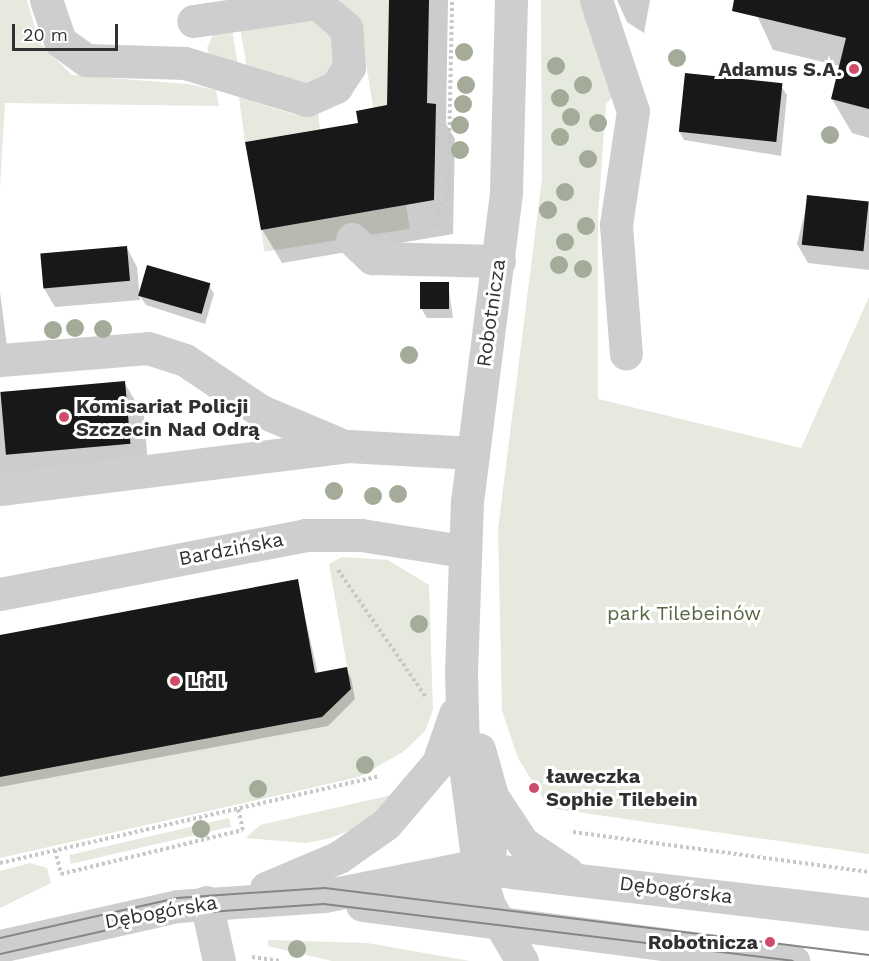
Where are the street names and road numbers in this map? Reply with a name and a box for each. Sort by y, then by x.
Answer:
street label: Robotnicza [472,258,510,368]
street label: Bardzińska [177,527,285,571]
street label: Dębogórska [618,871,734,909]
street label: Dębogórska [103,890,219,934]

